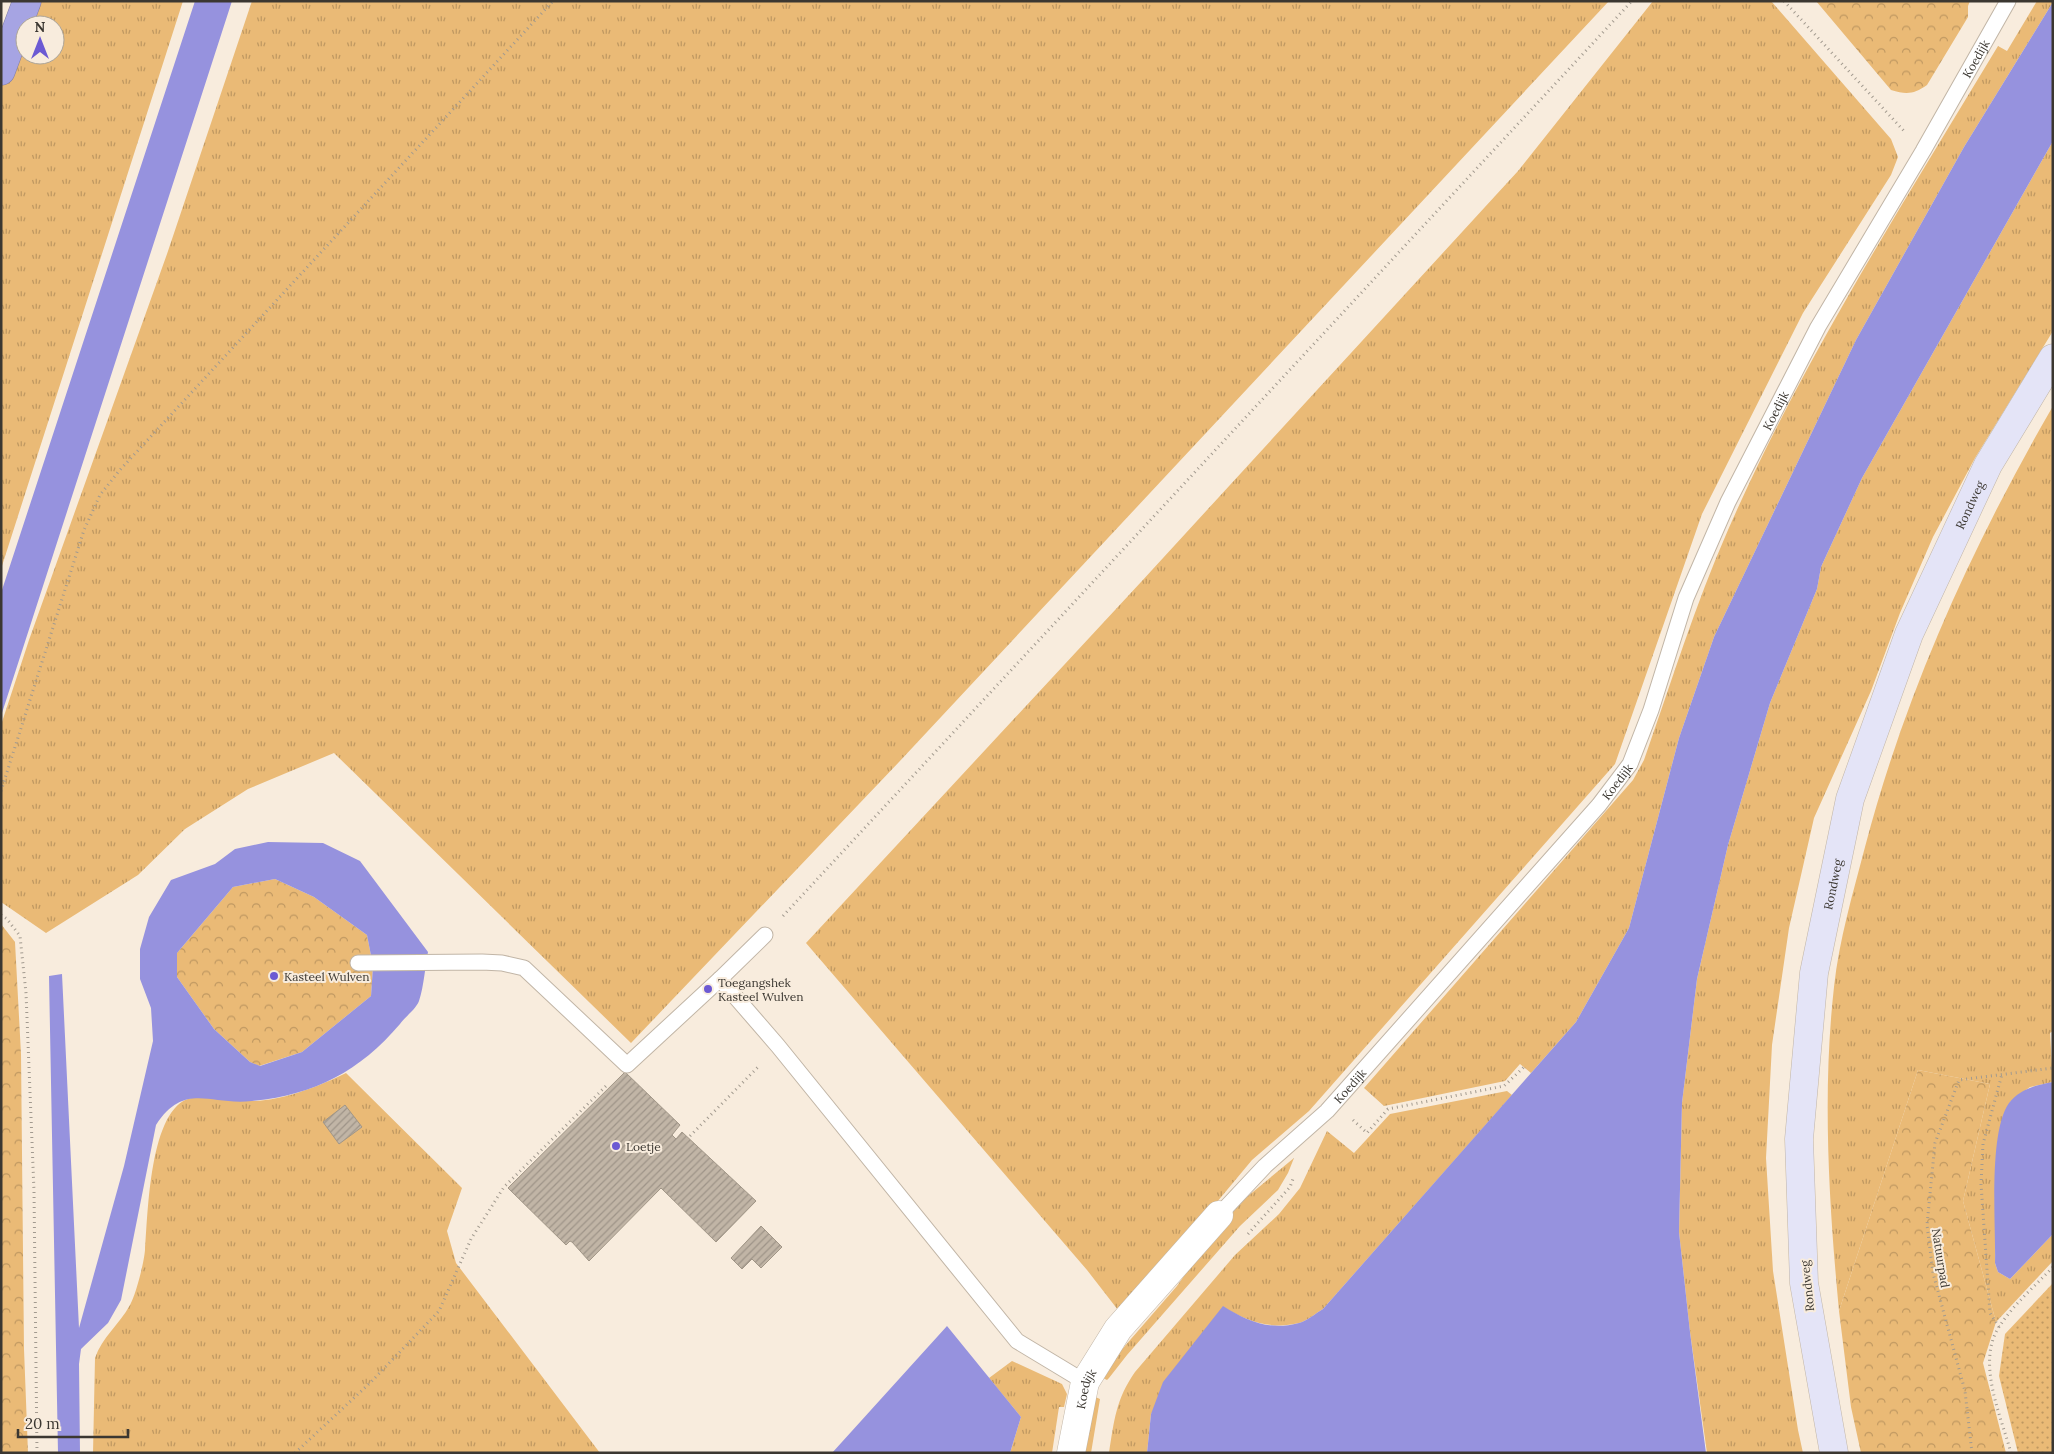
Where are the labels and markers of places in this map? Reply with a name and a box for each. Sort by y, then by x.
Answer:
place label: Kasteel Wulven [284,969,370,984]
marker: Kasteel Wulven [268,970,280,982]
place label: Toegangshek Kasteel Wulven [718,975,804,1004]
marker: Toegangshek Kasteel Wulven [702,983,714,995]
place label: Loetje [626,1139,661,1154]
marker: Loetje [610,1140,622,1152]

